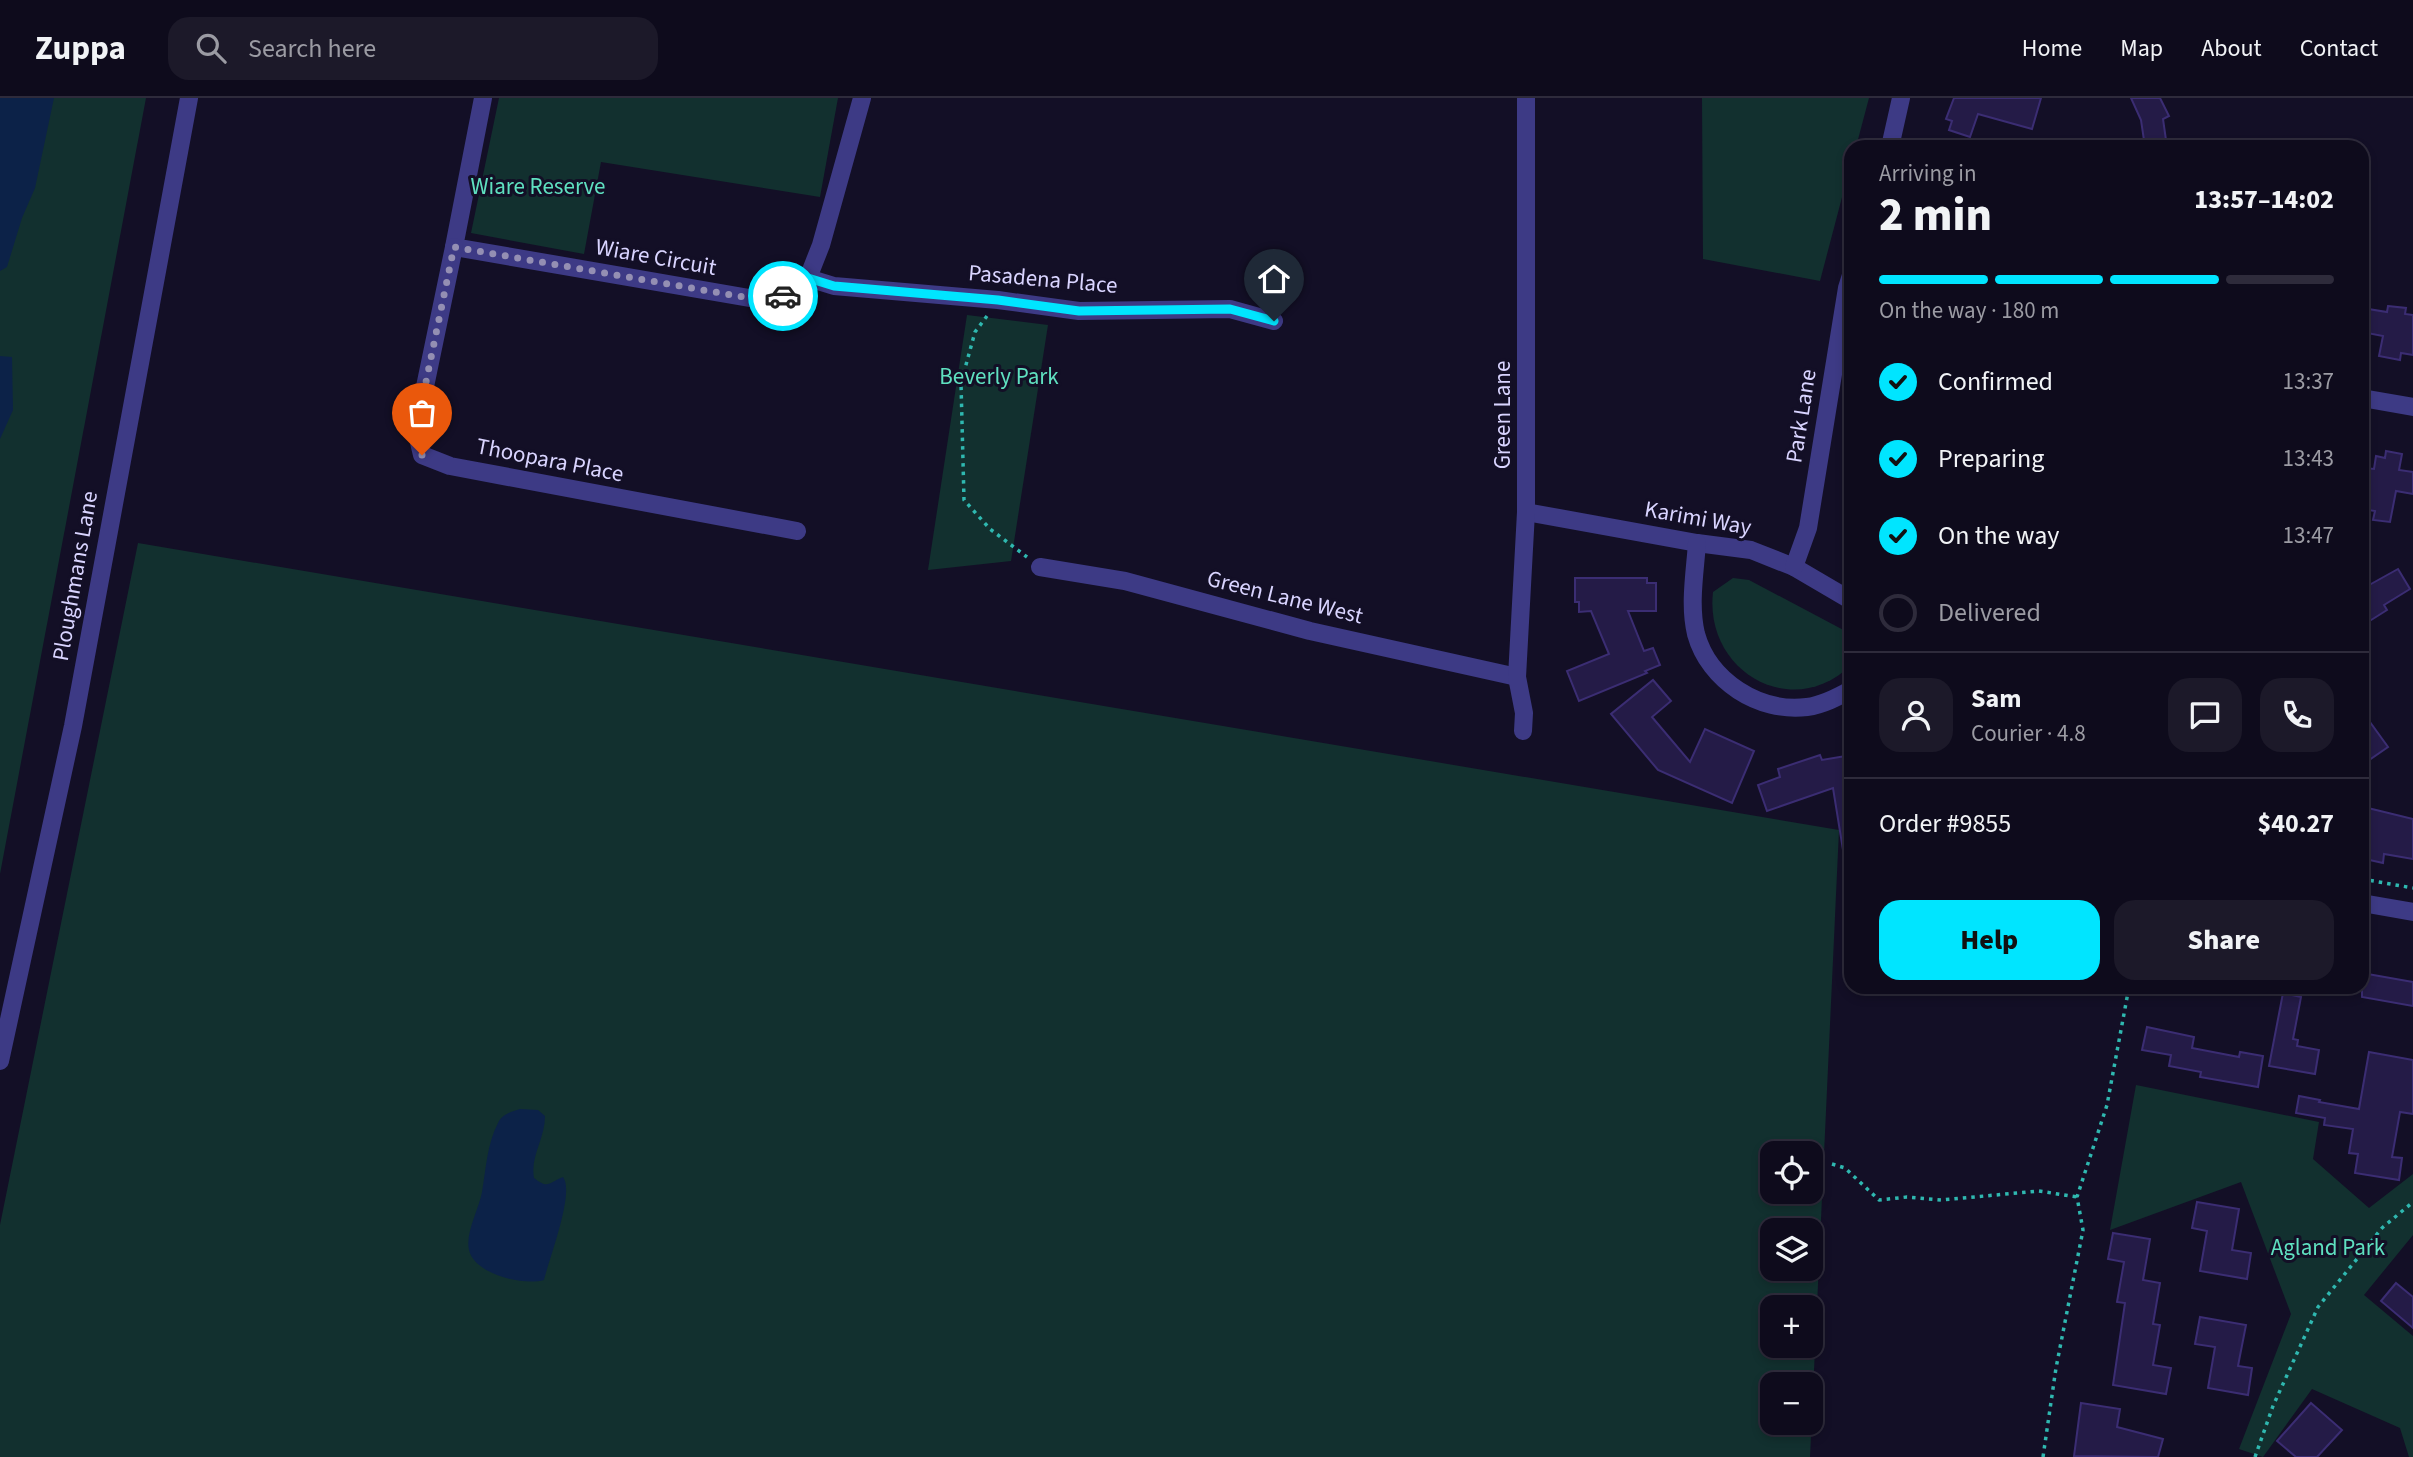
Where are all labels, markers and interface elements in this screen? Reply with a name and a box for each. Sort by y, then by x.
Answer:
search box [168,17,658,80]
text: Zuppa [35,25,126,72]
icon: search [192,29,230,67]
text: Search here [248,30,376,67]
text: Home [2022,31,2082,66]
text: Map [2120,31,2163,66]
text: About [2201,31,2262,66]
text: Contact [2300,31,2378,66]
text: Arriving in [1879,157,1977,190]
park label: Wiare Reserve [470,170,606,203]
text: 13:57–14:02 [2194,181,2334,218]
text: 2 min [1879,183,1992,248]
street label: Wiare Circuit [593,230,719,284]
pin [1244,249,1304,321]
street label: Pasadena Place [967,256,1119,302]
icon: home [1255,260,1293,298]
courier [748,261,818,331]
icon: car [764,277,802,315]
text: On the way · 180 m [1879,294,2059,327]
park label: Beverly Park [939,360,1059,393]
street label: Green Lane [1486,361,1519,469]
icon: check [1879,363,1917,401]
text: Confirmed [1938,363,2053,400]
text: 13:37 [2283,365,2334,398]
street label: Park Lane [1777,367,1825,465]
pin [392,383,452,455]
icon: bag [403,394,441,432]
street label: Thoopara Place [474,430,626,490]
icon: check [1879,440,1917,478]
text: Preparing [1938,440,2044,477]
text: 13:43 [2283,442,2334,475]
street label: Ploughmans Lane [44,488,106,664]
street label: Karimi Way [1642,492,1754,544]
icon: check [1879,517,1917,555]
text: On the way [1938,517,2059,554]
text: 13:47 [2283,519,2334,552]
street label: Green Lane West [1204,562,1367,632]
text: Delivered [1938,594,2041,631]
button: person [1879,678,1953,752]
button: chat [2168,678,2242,752]
button: phone [2260,678,2334,752]
text: Sam [1971,680,2021,717]
text: Courier · 4.8 [1971,717,2086,750]
text: Order #9855 [1879,805,2011,842]
text: $40.27 [2258,805,2334,842]
button: Help [1879,900,2100,980]
button: Share [2114,900,2334,980]
map controls [1760,1141,1823,1435]
button: locate [1760,1141,1823,1204]
button: layers [1760,1218,1823,1281]
park label: Agland Park [2271,1231,2386,1264]
button: + [1760,1295,1823,1358]
button: − [1760,1372,1823,1435]

